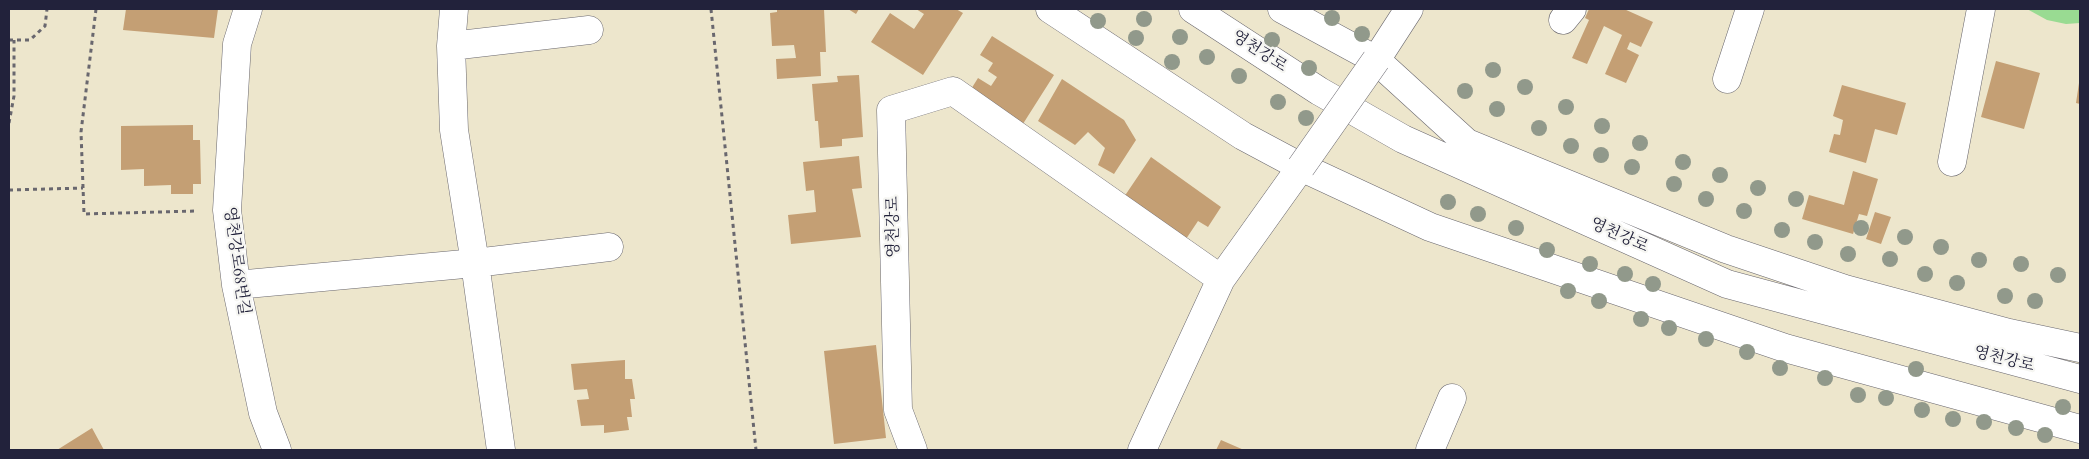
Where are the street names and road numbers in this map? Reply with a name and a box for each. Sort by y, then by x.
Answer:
street label: 영천강로 [1228,27,1290,77]
street label: 영천강로 [884,196,904,258]
street label: 영천강로68번길 [219,206,253,316]
street label: 영천강로 [1587,215,1651,257]
street label: 영천강로 [1972,343,2036,377]

